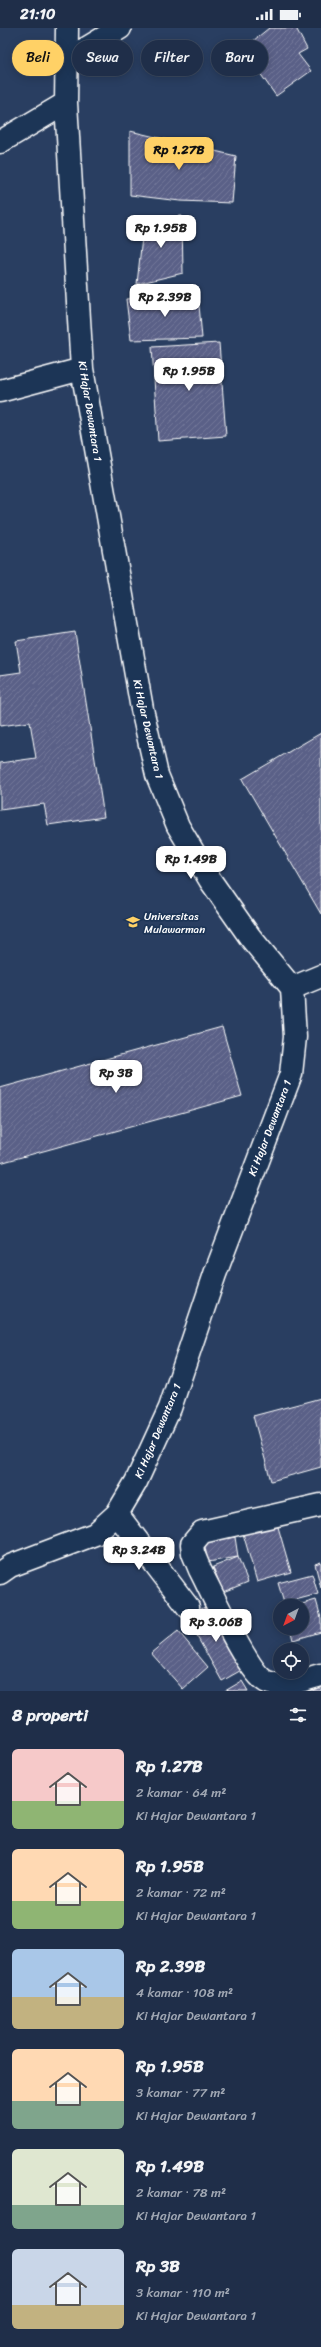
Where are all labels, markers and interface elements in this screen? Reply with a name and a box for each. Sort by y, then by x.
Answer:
text: 21:10 [20,1,56,27]
chip: Beli [12,40,64,76]
chip: Sewa [72,40,133,76]
chip: Filter [141,40,203,76]
chip: Baru [211,40,268,76]
pin: Rp 1.27B [138,137,220,171]
text: Rp 1.27B [154,138,204,161]
pin: Rp 1.95B [120,215,202,249]
text: Rp 1.95B [135,216,187,239]
pin: Rp 2.39B [124,284,206,318]
text: Rp 2.39B [139,285,191,308]
pin: Rp 1.95B [148,358,230,392]
street label: Ki Hajar Dewantara 1 [73,359,107,463]
text: Rp 1.95B [163,359,215,382]
street label: Ki Hajar Dewantara 1 [127,677,169,781]
pin: Rp 1.49B [150,846,232,880]
text: Rp 1.49B [165,847,217,870]
place label: Universitas Mulawarman [144,907,205,939]
school or university icon: Universitas Mulawarman [125,914,141,930]
pin: Rp 3B [88,1060,144,1094]
text: Rp 3B [99,1061,133,1084]
street label: Ki Hajar Dewantara 1 [243,1077,297,1179]
street label: Ki Hajar Dewantara 1 [129,1380,187,1481]
pin: Rp 3.24B [98,1537,180,1571]
text: Rp 3.24B [112,1538,166,1561]
north arrow [273,1599,309,1635]
map controls [273,1599,309,1679]
pin: Rp 3.06B [175,1609,257,1643]
text: Rp 3.06B [189,1610,243,1633]
button: locate [273,1643,309,1679]
text: 8 properti [12,1700,88,1730]
icon: filters [287,1704,309,1726]
text: Rp 1.27B [136,1751,202,1781]
icon: home [44,1765,92,1813]
text: 2 kamar · 64 m² [136,1781,226,1804]
text: Ki Hajar Dewantara 1 [136,1804,256,1827]
text: Rp 1.95B [136,1851,204,1881]
icon: home [44,1865,92,1913]
text: 2 kamar · 72 m² [136,1881,226,1904]
text: Ki Hajar Dewantara 1 [136,1904,256,1927]
text: Rp 2.39B [136,1951,205,1981]
icon: home [44,1965,92,2013]
text: 4 kamar · 108 m² [136,1981,233,2004]
text: Ki Hajar Dewantara 1 [136,2004,256,2027]
text: Rp 1.95B [136,2051,204,2081]
icon: home [44,2065,92,2113]
text: 3 kamar · 77 m² [136,2081,225,2104]
text: Ki Hajar Dewantara 1 [136,2104,256,2127]
text: Rp 1.49B [136,2151,204,2181]
icon: home [44,2165,92,2213]
text: 2 kamar · 78 m² [136,2181,226,2204]
text: Ki Hajar Dewantara 1 [136,2204,256,2227]
text: Rp 3B [136,2251,180,2281]
icon: home [44,2265,92,2313]
text: 3 kamar · 110 m² [136,2281,230,2304]
text: Ki Hajar Dewantara 1 [136,2304,256,2327]

